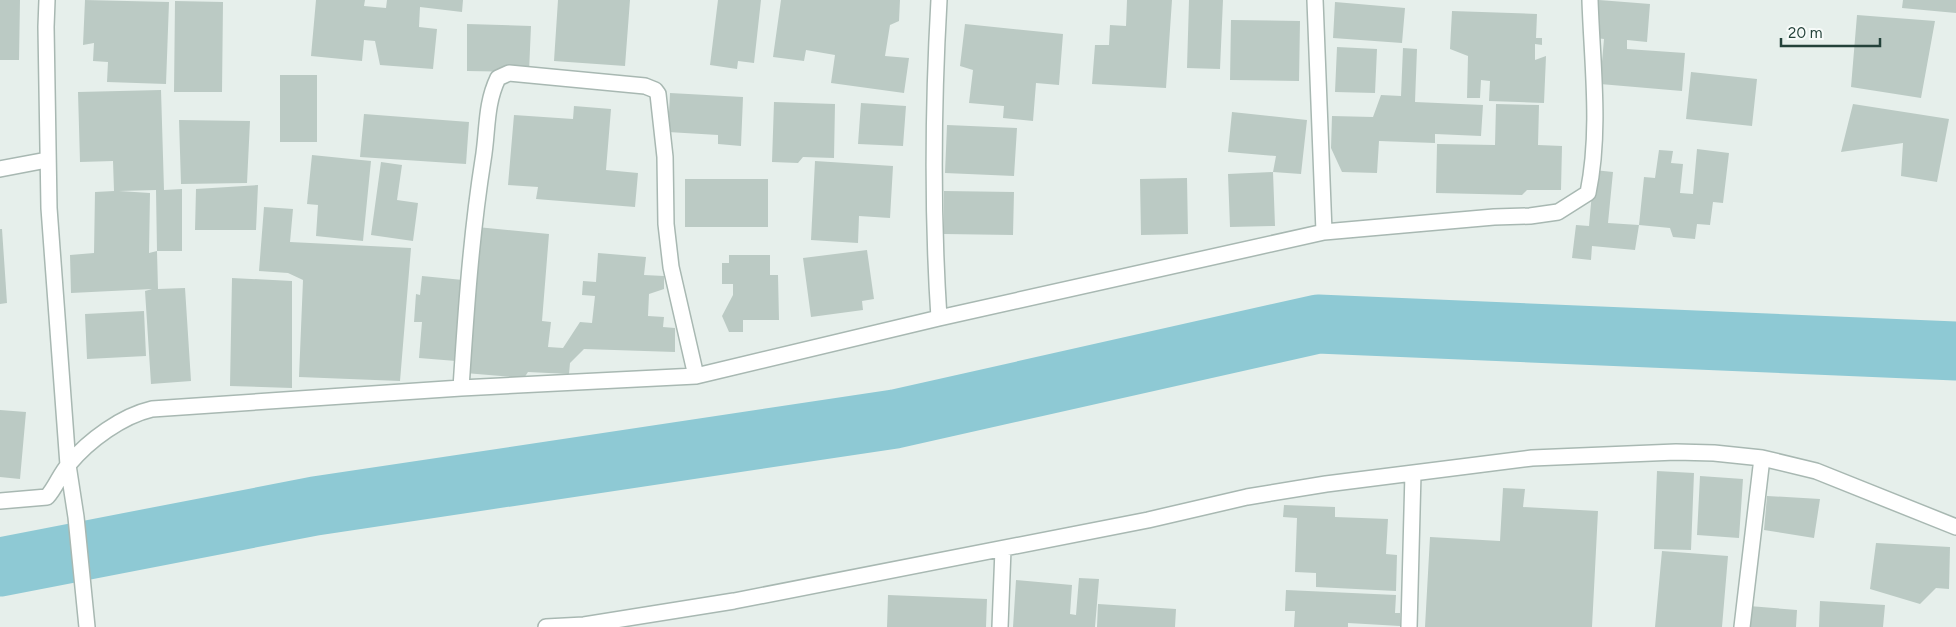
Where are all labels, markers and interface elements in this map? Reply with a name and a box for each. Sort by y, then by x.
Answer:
scale bar [1781,15,1880,47]
text: 20 m [1788,24,1822,42]

